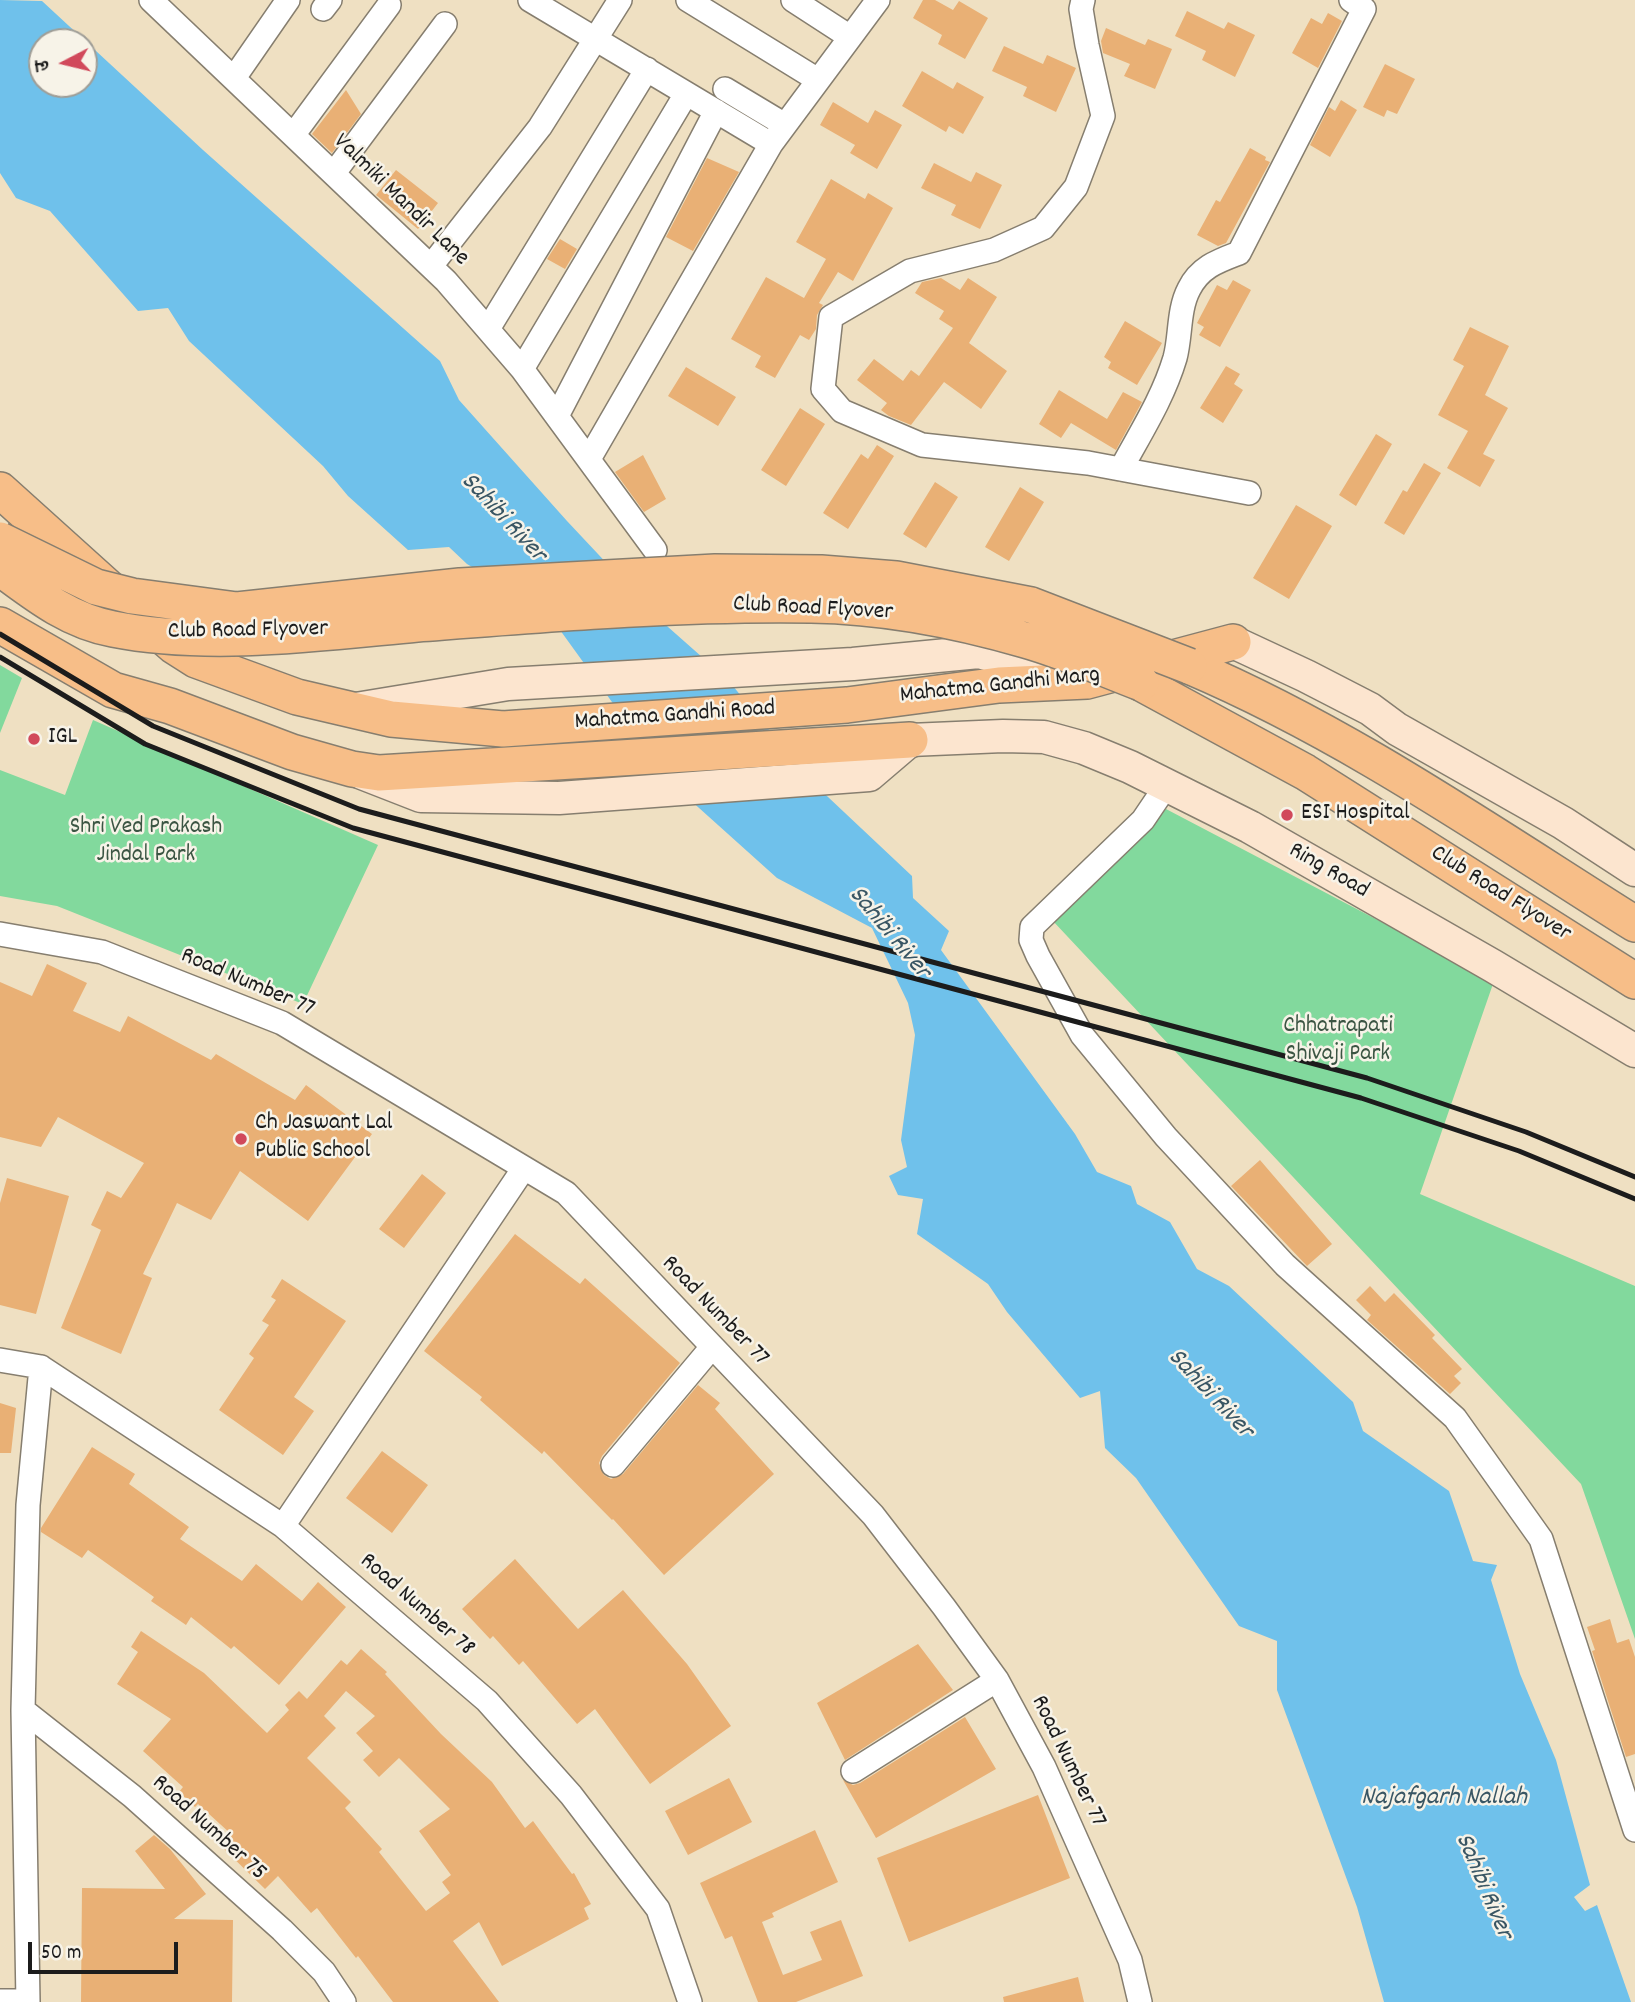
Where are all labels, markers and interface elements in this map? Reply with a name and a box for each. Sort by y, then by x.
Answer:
north arrow [28,28,98,98]
text: उ [30,58,58,72]
street label: Valmiki Mandir Lane [326,129,474,273]
water label: Sahibi River [453,468,551,570]
street label: Club Road Flyover [732,591,894,629]
street label: Club Road Flyover [168,616,328,648]
street label: Mahatma Gandhi Marg [899,662,1101,712]
street label: Mahatma Gandhi Road [574,696,776,738]
place label: IGL [48,725,77,753]
marker: IGL [26,731,42,747]
place label: ESI Hospital [1301,801,1410,829]
marker: ESI Hospital [1279,807,1295,823]
park label: Shri Ved Prakash Jindal Park [70,815,222,871]
street label: Ring Road [1283,838,1373,906]
street label: Club Road Flyover [1424,840,1576,950]
water label: Sahibi River [840,881,936,987]
street label: Road Number 77 [176,943,318,1025]
park label: Chhatrapati Shivaji Park [1283,1014,1393,1070]
place label: Ch Jaswant Lal Public School [255,1111,392,1167]
marker: Ch Jaswant Lal Public School [233,1131,249,1147]
street label: Road Number 77 [654,1251,774,1373]
water label: Sahibi River [1160,1344,1258,1446]
street label: Road Number 78 [353,1548,479,1664]
street label: Road Number 77 [1023,1692,1111,1832]
street label: Road Number 75 [145,1770,271,1888]
water label: Najafgarh Nallah [1361,1783,1527,1815]
water label: Sahibi River [1446,1830,1518,1944]
scale bar [32,1928,182,1972]
text: 50 m [41,1939,81,1969]

